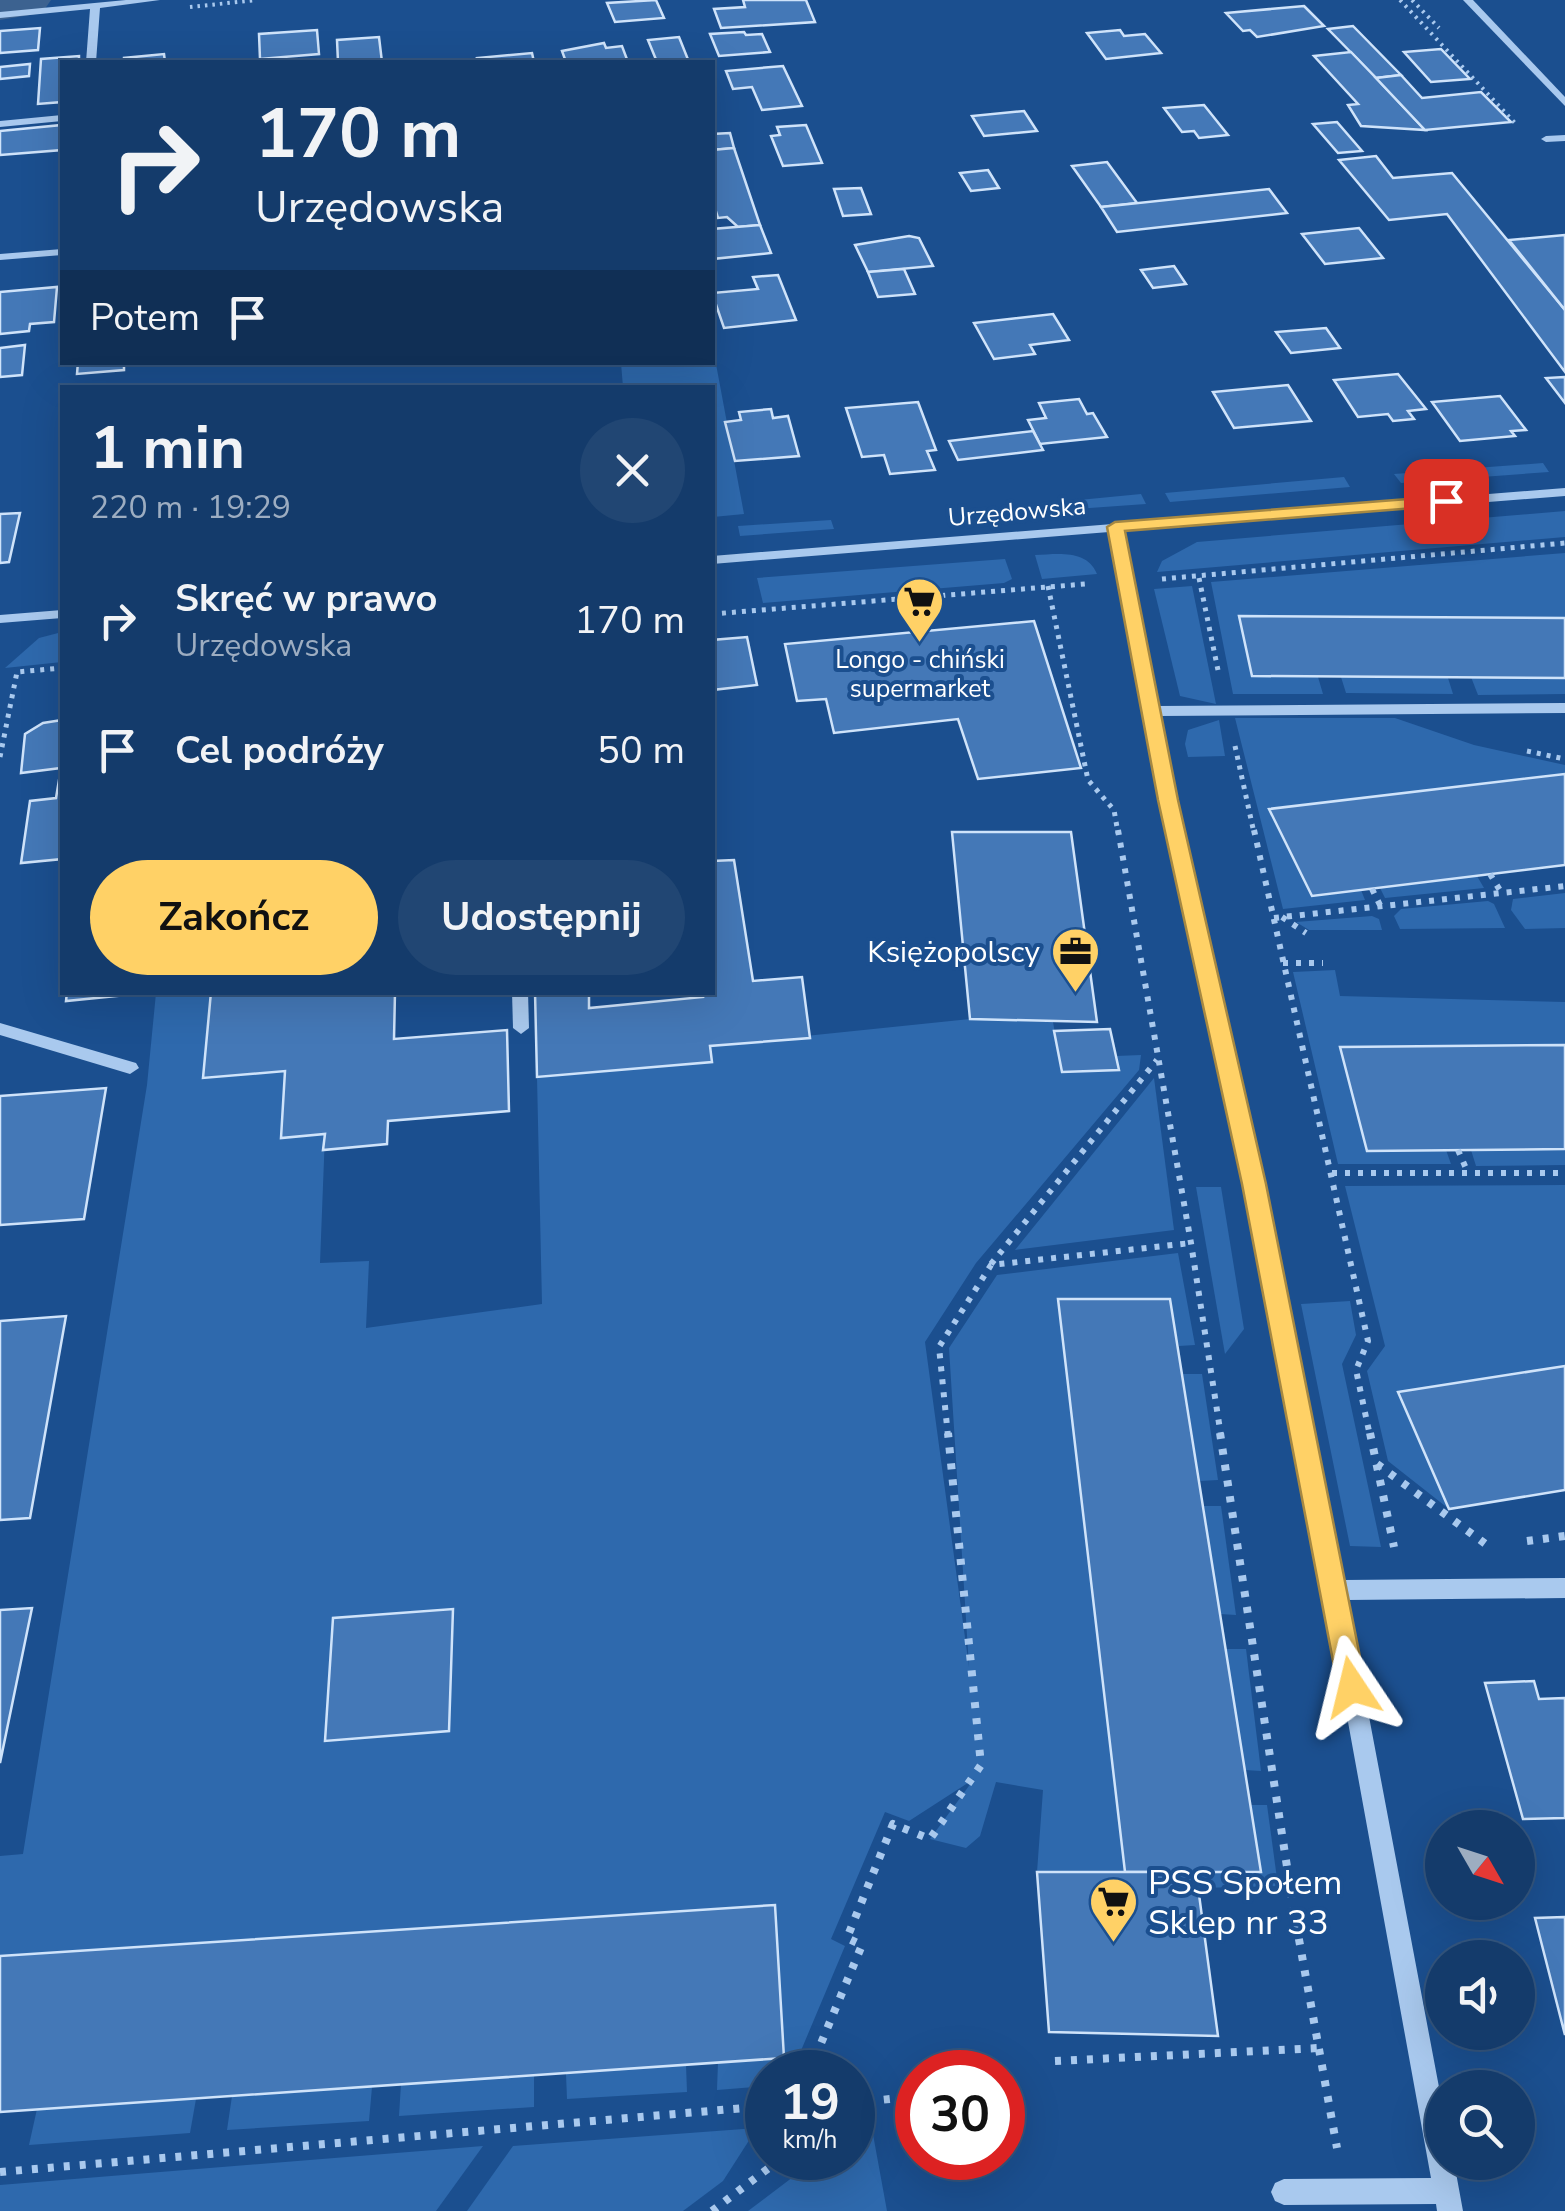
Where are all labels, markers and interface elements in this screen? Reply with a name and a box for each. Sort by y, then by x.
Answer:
text: 170 m [255,86,461,182]
icon: right [90,100,220,230]
text: Urzędowska [255,177,504,238]
icon: arrive [220,290,275,345]
text: Potem [90,292,200,343]
text: 1 min [90,407,245,489]
button: close [580,418,685,523]
pin [1404,459,1489,544]
icon: arrive [1419,474,1474,529]
text: 220 m · 19:29 [90,486,291,529]
street label: Urzędowska [947,489,1087,535]
text: Skręć w prawo [175,573,437,624]
supermarket icon: Longo - chiński supermarket [894,576,946,644]
icon: right [90,593,145,648]
text: 170 m [574,595,685,646]
text: Urzędowska [175,624,352,667]
place label: Longo - chiński supermarket [835,643,1005,706]
icon: arrive [90,723,145,778]
text: Cel podróży [175,725,384,776]
text: 50 m [597,725,685,776]
button: Zakończ [90,860,378,975]
button: Udostępnij [398,860,685,975]
office icon: Księżopolscy [1049,926,1101,994]
place label: Księżopolscy [867,932,1041,973]
position arrow [1300,1635,1404,1739]
north arrow [1425,1810,1535,1920]
map controls [1425,1810,1535,2180]
place label: PSS Społem Sklep nr 33 [1148,1859,1342,1946]
supermarket icon: PSS Społem Sklep nr 33 [1087,1876,1139,1944]
button: sound [1425,1940,1535,2050]
speed limit sign: 30 [895,2050,1025,2180]
text: 19 [780,2068,840,2137]
button: search [1425,2070,1535,2180]
text: km/h [782,2123,838,2157]

